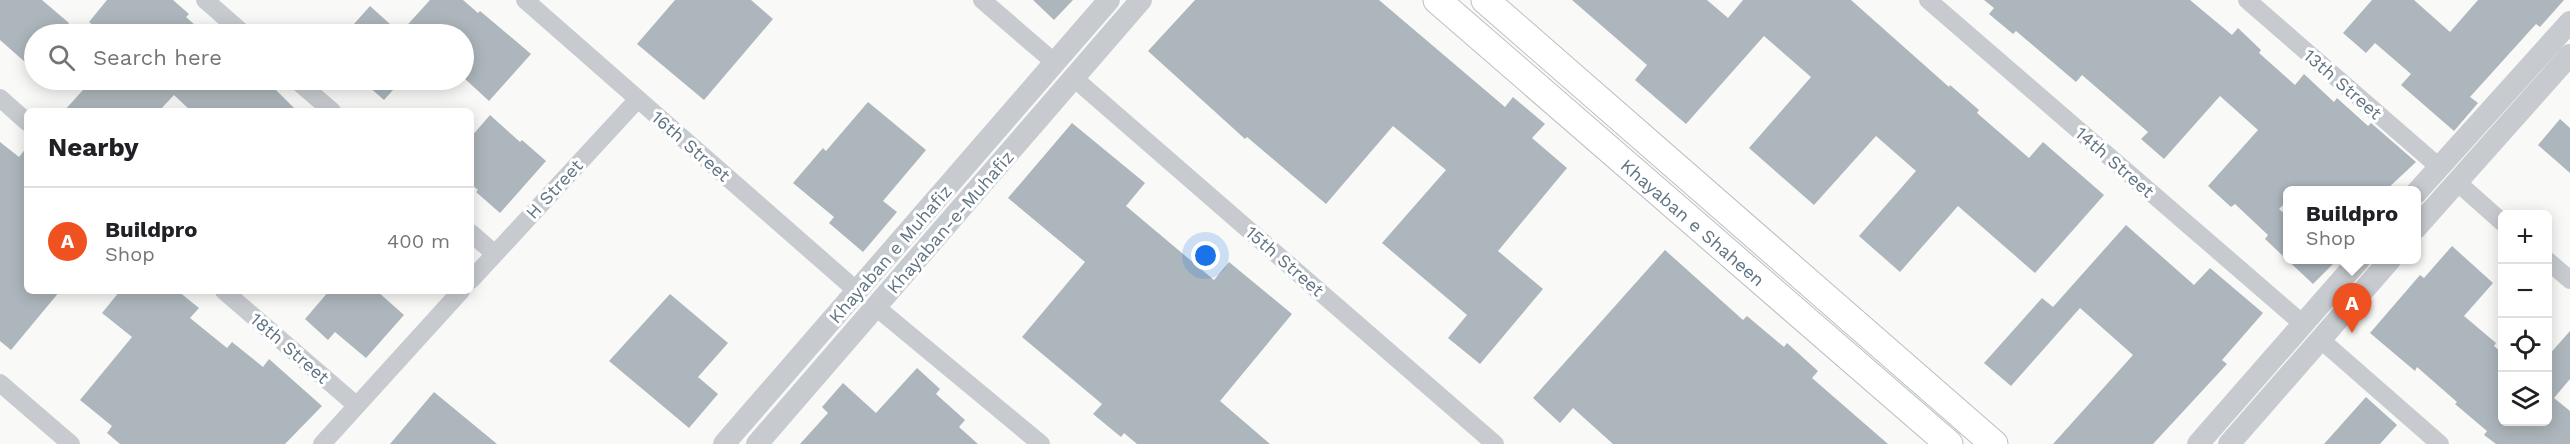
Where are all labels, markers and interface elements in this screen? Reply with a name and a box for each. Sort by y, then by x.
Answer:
search box [24,24,474,90]
icon: search [45,41,78,74]
street label: 13th Street [2300,44,2387,124]
text: Search here [93,45,222,70]
street label: 16th Street [648,106,735,186]
street label: 14th Street [2071,122,2159,202]
text: Nearby [48,132,139,162]
street label: Khayaban-e-Muhafiz [882,146,1018,298]
street label: Khayaban e Shaheen [1617,154,1769,290]
street label: H Street [521,155,587,223]
street label: Khayaban e Muhafiz [824,181,956,327]
popup [2283,186,2421,264]
text: Buildpro [2306,201,2398,226]
map controls [2498,210,2552,426]
button: + [2498,210,2552,264]
text: Buildpro [105,217,197,242]
street label: 15th Street [1242,221,1329,301]
text: Shop [2306,226,2356,250]
text: A [61,229,74,253]
text: 400 m [387,229,450,253]
your location [1191,241,1220,270]
text: Shop [105,242,155,266]
button: − [2498,264,2552,318]
pin: A [2332,284,2372,333]
street label: 18th Street [246,308,334,388]
button: locate [2498,318,2552,372]
button: layers [2498,372,2552,426]

